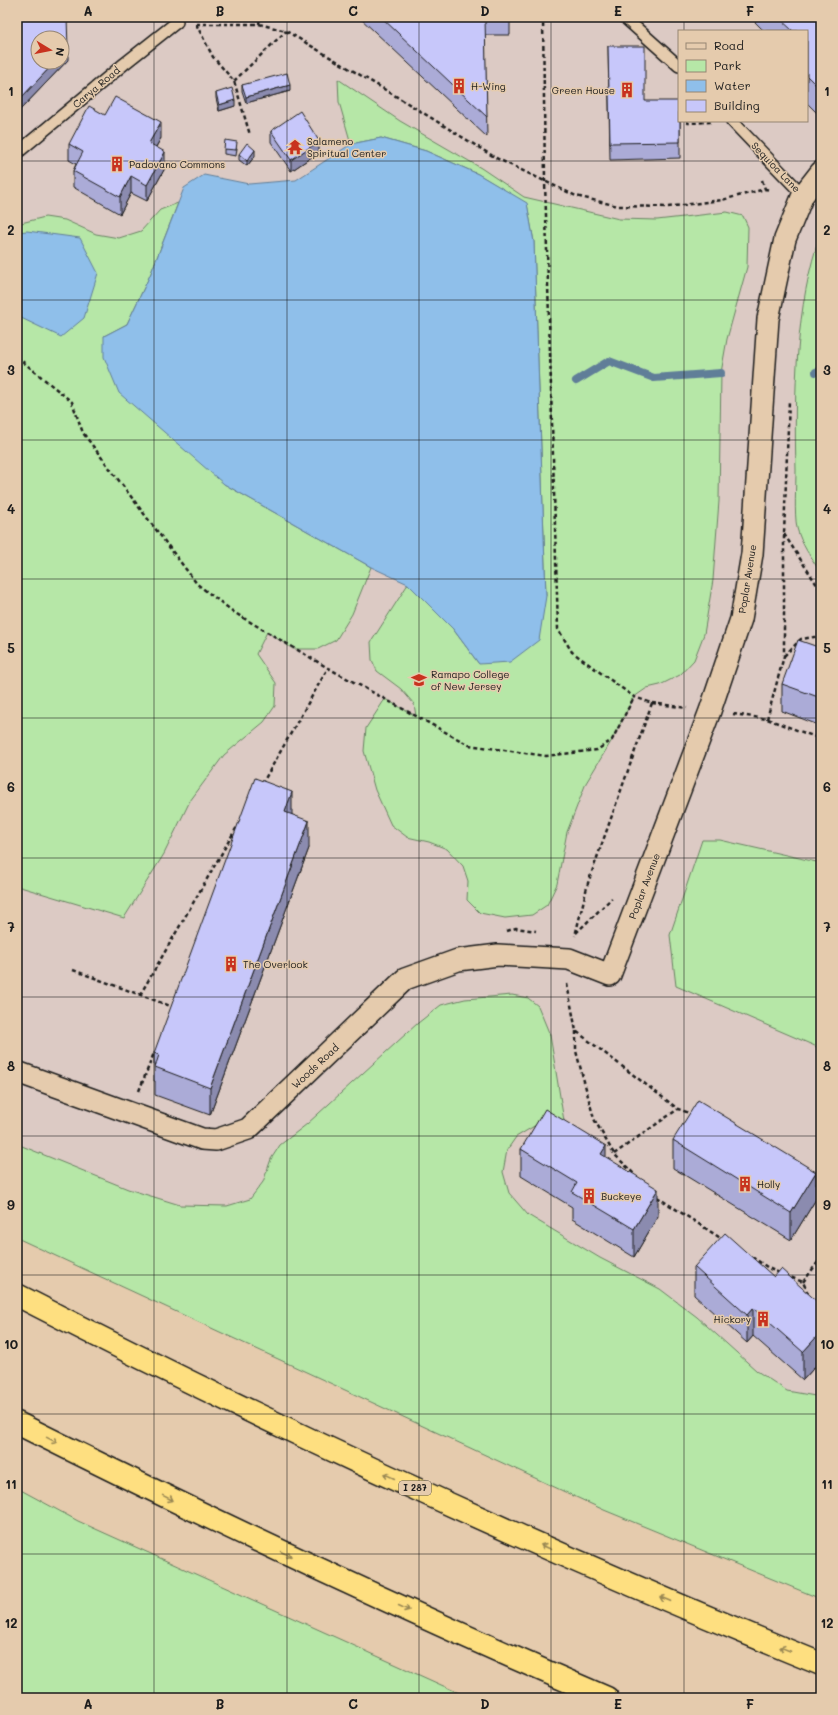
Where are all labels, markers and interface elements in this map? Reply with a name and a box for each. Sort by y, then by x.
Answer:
text: A [83,2,93,19]
text: B [216,2,225,19]
text: C [348,2,358,19]
text: D [480,2,490,19]
text: E [614,2,622,19]
text: F [746,2,754,19]
north arrow [30,30,70,70]
legend [678,30,808,122]
text: Road [714,37,744,53]
text: N [52,46,68,57]
text: Park [714,57,741,73]
street label: Carya Road [69,63,123,111]
building icon: H-Wing [450,77,468,95]
text: Water [714,77,751,93]
place label: H-Wing [471,79,506,93]
building icon: Green House [618,81,636,99]
text: 1 [8,82,14,99]
text: 1 [824,82,830,99]
place label: Green House [552,83,615,97]
text: Building [714,97,760,113]
place label: Salameno Spiritual Center [307,134,386,160]
temple icon: Salameno Spiritual Center [286,138,304,156]
street label: Sequioa Lane [748,139,804,195]
building icon: Padovano Commons [108,155,126,173]
place label: Padovano Commons [129,157,225,171]
text: 2 [7,221,15,238]
text: 2 [823,221,831,238]
text: 3 [7,361,15,378]
text: 3 [823,361,831,378]
text: 4 [7,500,15,517]
text: 4 [823,500,831,517]
street label: Poplar Avenue [735,543,759,615]
text: 5 [7,639,15,656]
text: 5 [823,639,831,656]
place label: Ramapo College of New Jersey [431,667,509,693]
school or university icon: Ramapo College of New Jersey [410,671,428,689]
text: 6 [7,778,15,795]
text: 6 [823,778,831,795]
street label: Poplar Avenue [625,851,663,921]
text: 7 [7,918,15,935]
text: 7 [823,918,831,935]
building icon: The Overlook [222,955,240,973]
place label: The Overlook [243,957,308,971]
street label: Woods Road [288,1040,342,1092]
text: 8 [7,1057,15,1074]
text: 8 [823,1057,831,1074]
building icon: Holly [736,1175,754,1193]
place label: Holly [757,1177,780,1191]
building icon: Buckeye [580,1187,598,1205]
place label: Buckeye [601,1189,641,1203]
text: 9 [7,1196,15,1213]
text: 9 [823,1196,831,1213]
building icon: Hickory [754,1310,772,1328]
place label: Hickory [713,1312,751,1326]
text: 10 [4,1335,18,1352]
text: 10 [820,1335,834,1352]
one-way arrow [46,1437,58,1444]
one-way arrow [383,1472,395,1479]
text: 11 [5,1475,17,1492]
text: 11 [821,1475,833,1492]
road number: I 287 [399,1481,431,1495]
one-way arrow [162,1495,174,1502]
one-way arrow [540,1543,552,1551]
one-way arrow [279,1551,291,1558]
one-way arrow [659,1595,671,1602]
one-way arrow [398,1605,410,1612]
text: 12 [4,1614,18,1631]
text: 12 [820,1614,834,1631]
one-way arrow [779,1645,791,1652]
text: A [83,1695,93,1712]
text: B [216,1695,225,1712]
text: C [348,1695,358,1712]
text: D [480,1695,490,1712]
text: E [614,1695,622,1712]
text: F [746,1695,754,1712]

